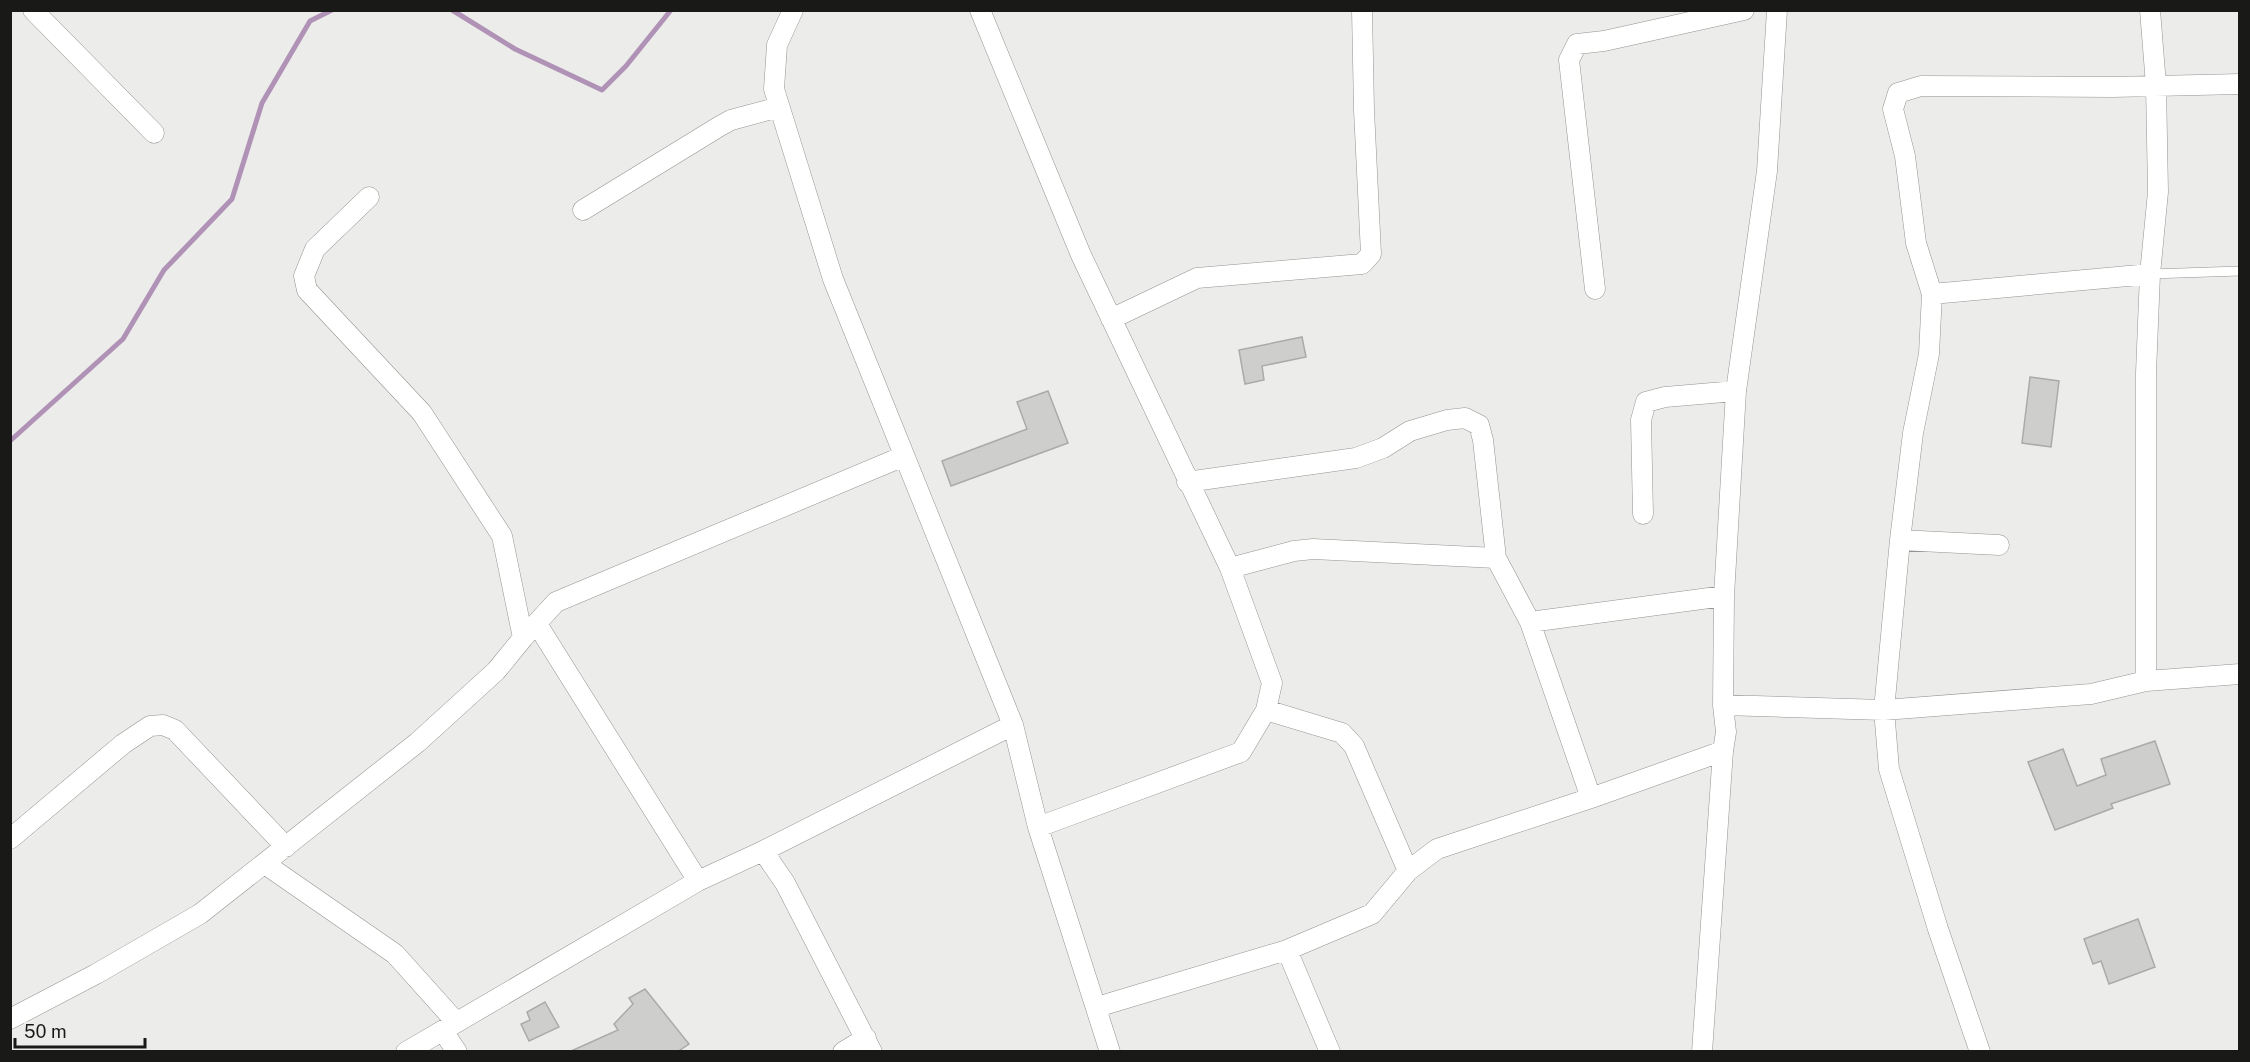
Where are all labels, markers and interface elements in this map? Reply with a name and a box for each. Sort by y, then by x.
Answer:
scale bar [15,1011,146,1049]
text: 50 m [24,1021,67,1042]

